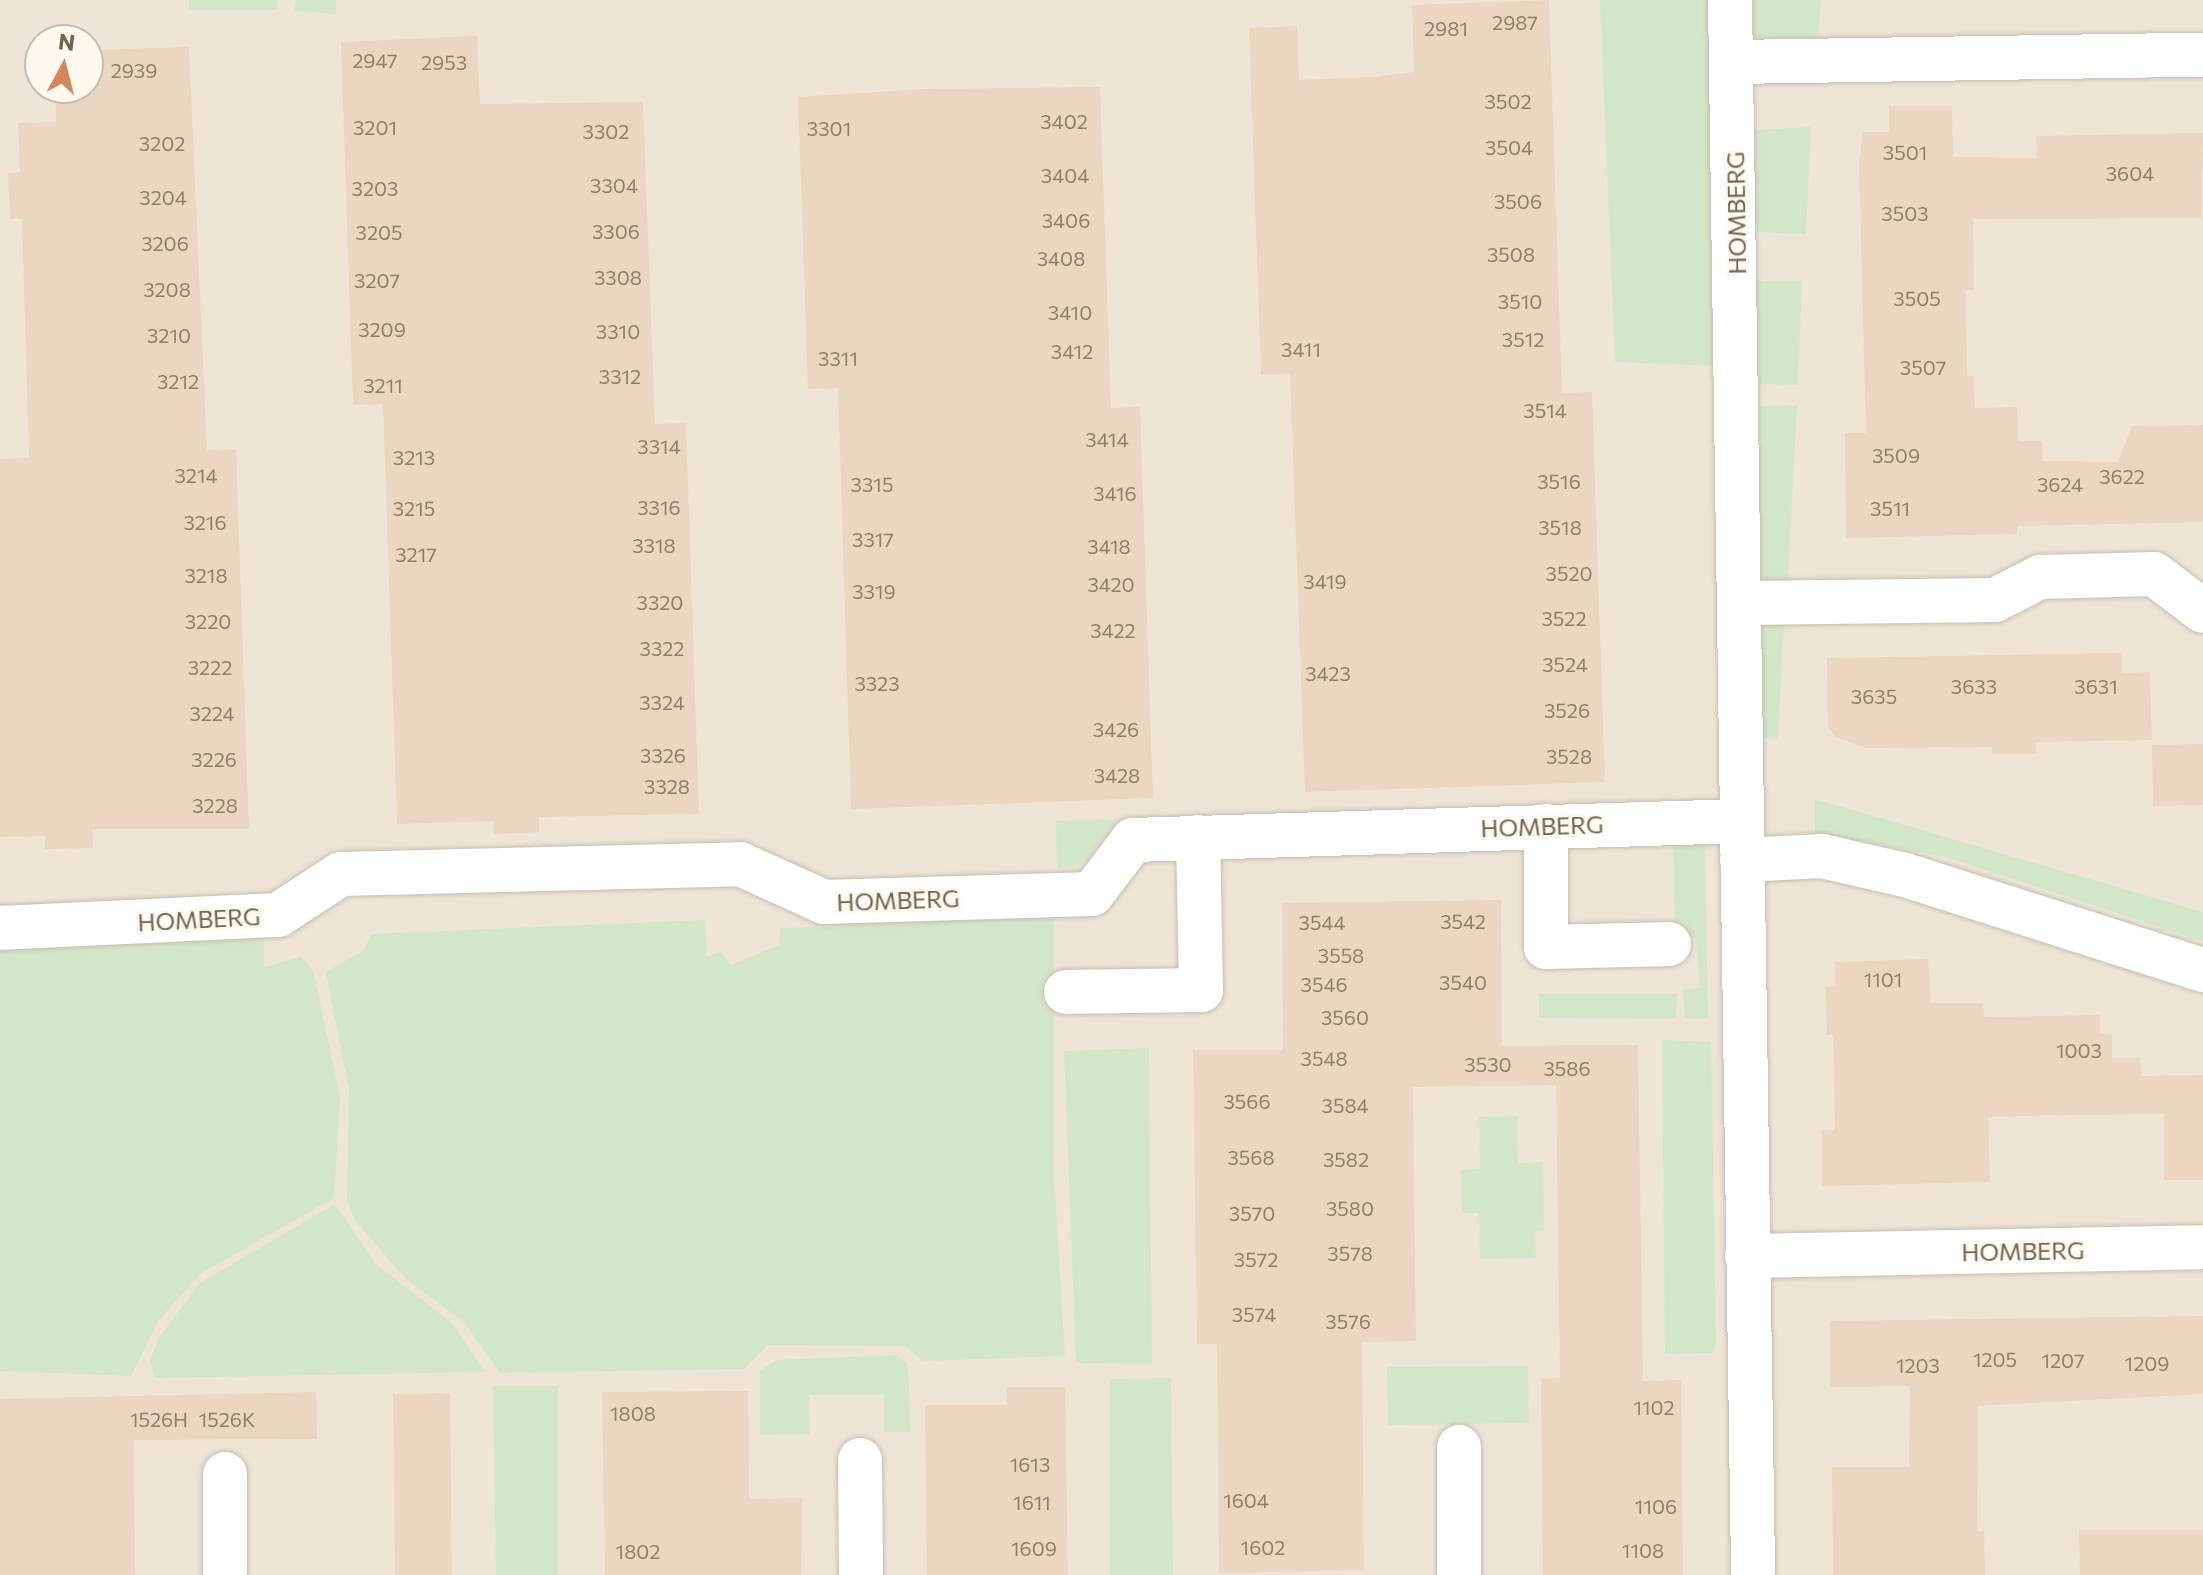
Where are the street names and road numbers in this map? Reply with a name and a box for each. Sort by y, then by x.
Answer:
street label: HOMBERG [1721,151,1751,275]
street label: HOMBERG [1480,809,1604,843]
street label: HOMBERG [836,883,960,917]
street label: HOMBERG [137,901,261,937]
street label: HOMBERG [1961,1236,2085,1266]

